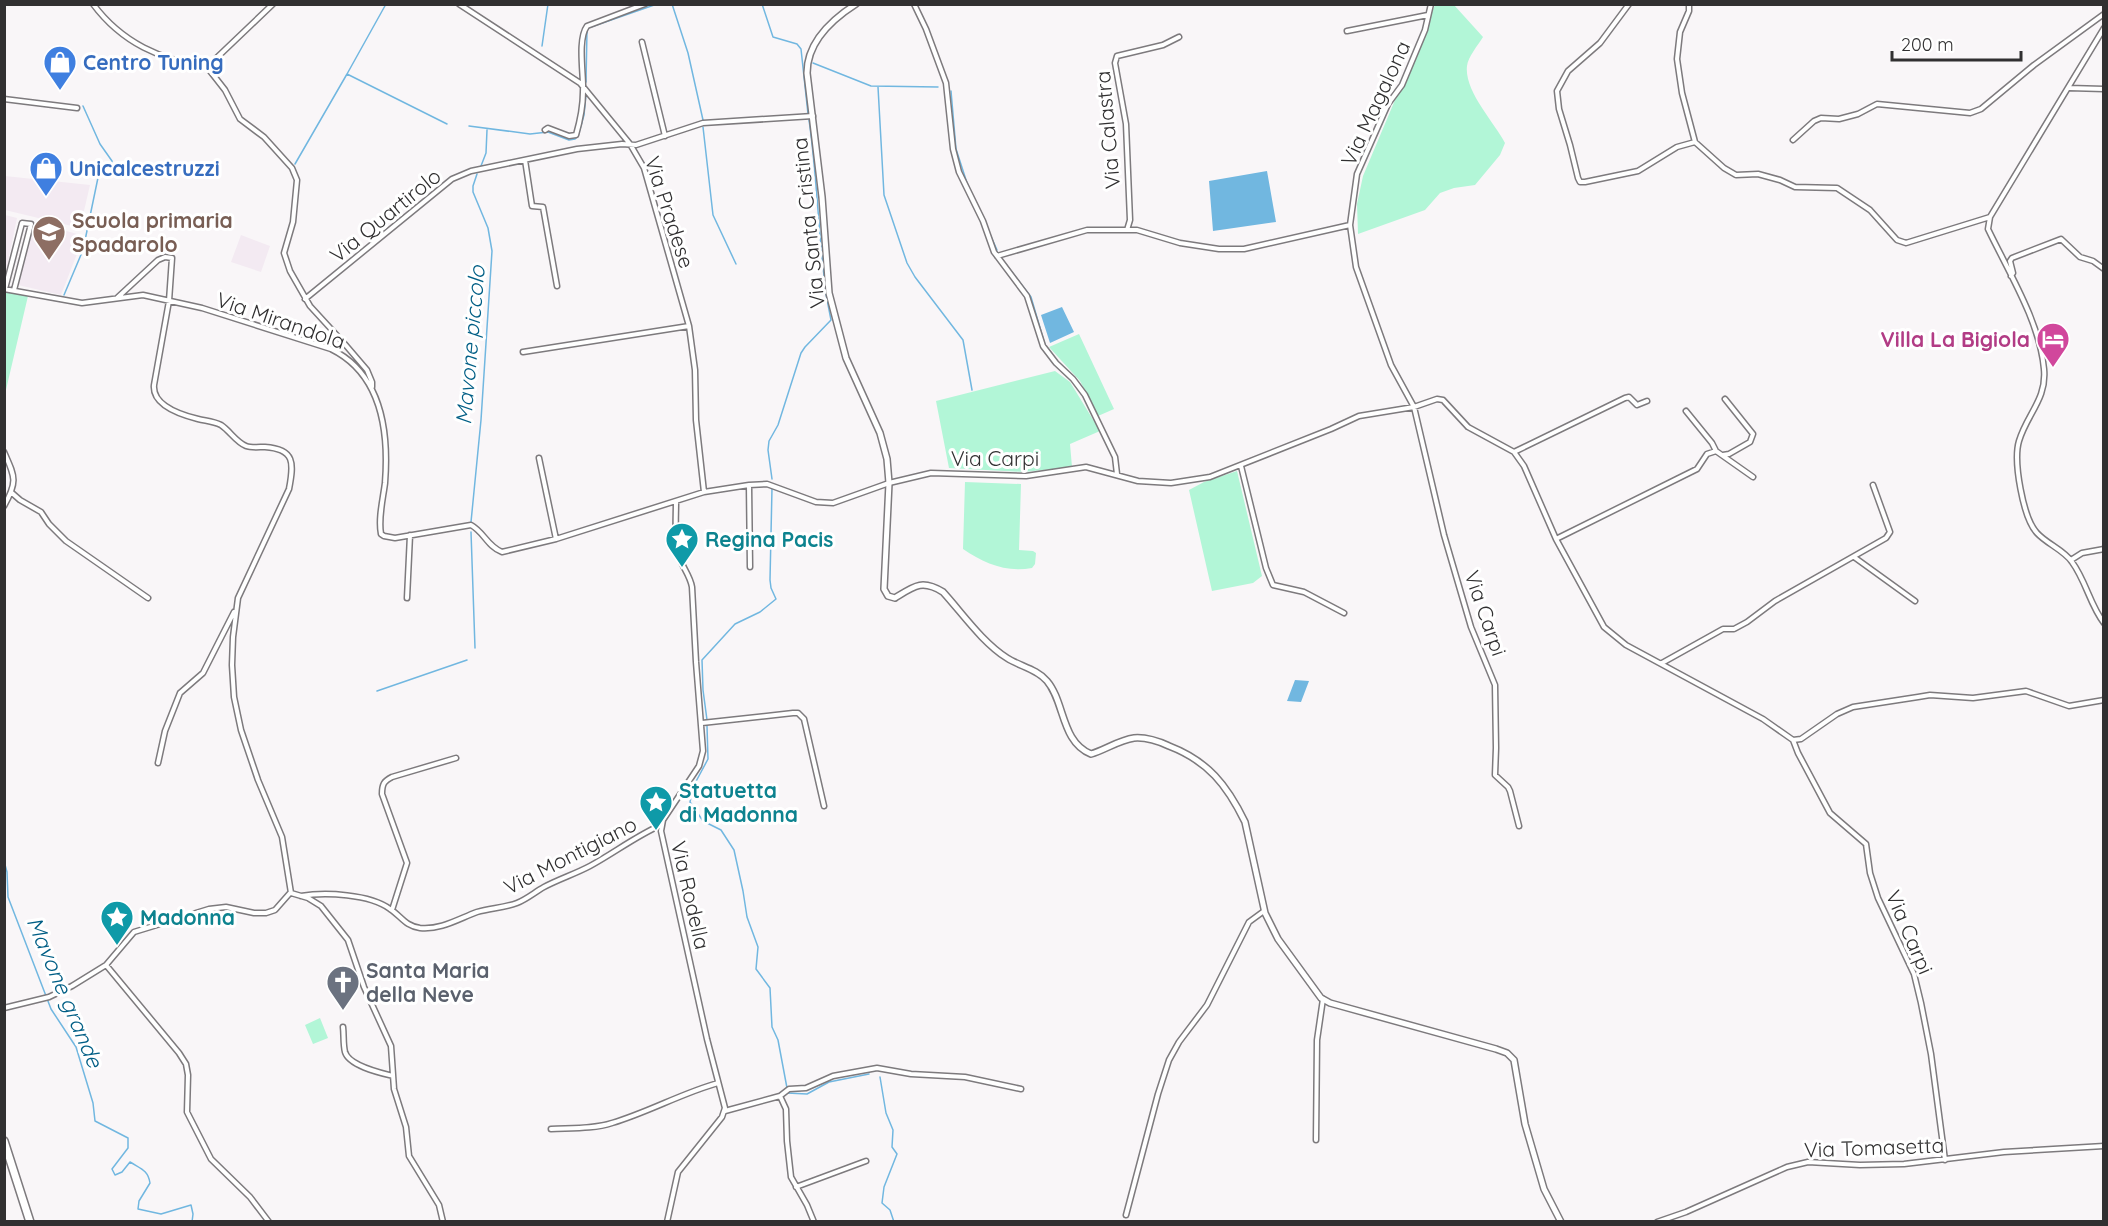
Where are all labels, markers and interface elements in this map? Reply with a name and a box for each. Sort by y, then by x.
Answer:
scale bar [1892,24,2021,62]
text: 200 m [1901,33,1954,56]
street label: Via Magalona [1335,36,1415,170]
shop icon: Centro Tuning [42,44,78,91]
place label: Centro Tuning [83,49,224,75]
street label: Via Calastra [1089,70,1125,190]
street label: Via Santa Cristina [786,136,830,310]
shop icon: Unicalcestruzzi [28,150,64,197]
street label: Via Pradese [640,153,700,271]
place label: Unicalcestruzzi [69,155,220,181]
street label: Via Quartirolo [324,162,446,268]
place label: Scuola primaria Spadarolo [72,207,233,257]
school or university icon: Scuola primaria Spadarolo [31,214,67,261]
water label: Mavone piccolo [449,263,491,426]
street label: Via Mirandola [213,286,349,354]
hotel icon: Villa La Bigiola [2035,321,2071,368]
place label: Villa La Bigiola [1881,326,2030,352]
street label: Via Carpi [951,445,1039,471]
place icon: Regina Pacis [664,521,700,568]
place label: Regina Pacis [705,526,833,552]
street label: Via Carpi [1459,567,1513,659]
place label: Statuetta di Madonna [679,777,798,827]
place icon: Statuetta di Madonna [638,784,674,831]
street label: Via Montigiano [499,810,641,900]
street label: Via Rodella [666,838,716,952]
street label: Via Carpi [1881,886,1939,978]
place icon: Madonna [99,899,135,946]
place label: Madonna [140,904,235,930]
water label: Mavone grande [21,912,110,1073]
place label: Santa Maria della Neve [366,957,490,1007]
church icon: Santa Maria della Neve [325,964,361,1011]
street label: Via Tomasetta [1803,1132,1945,1162]

